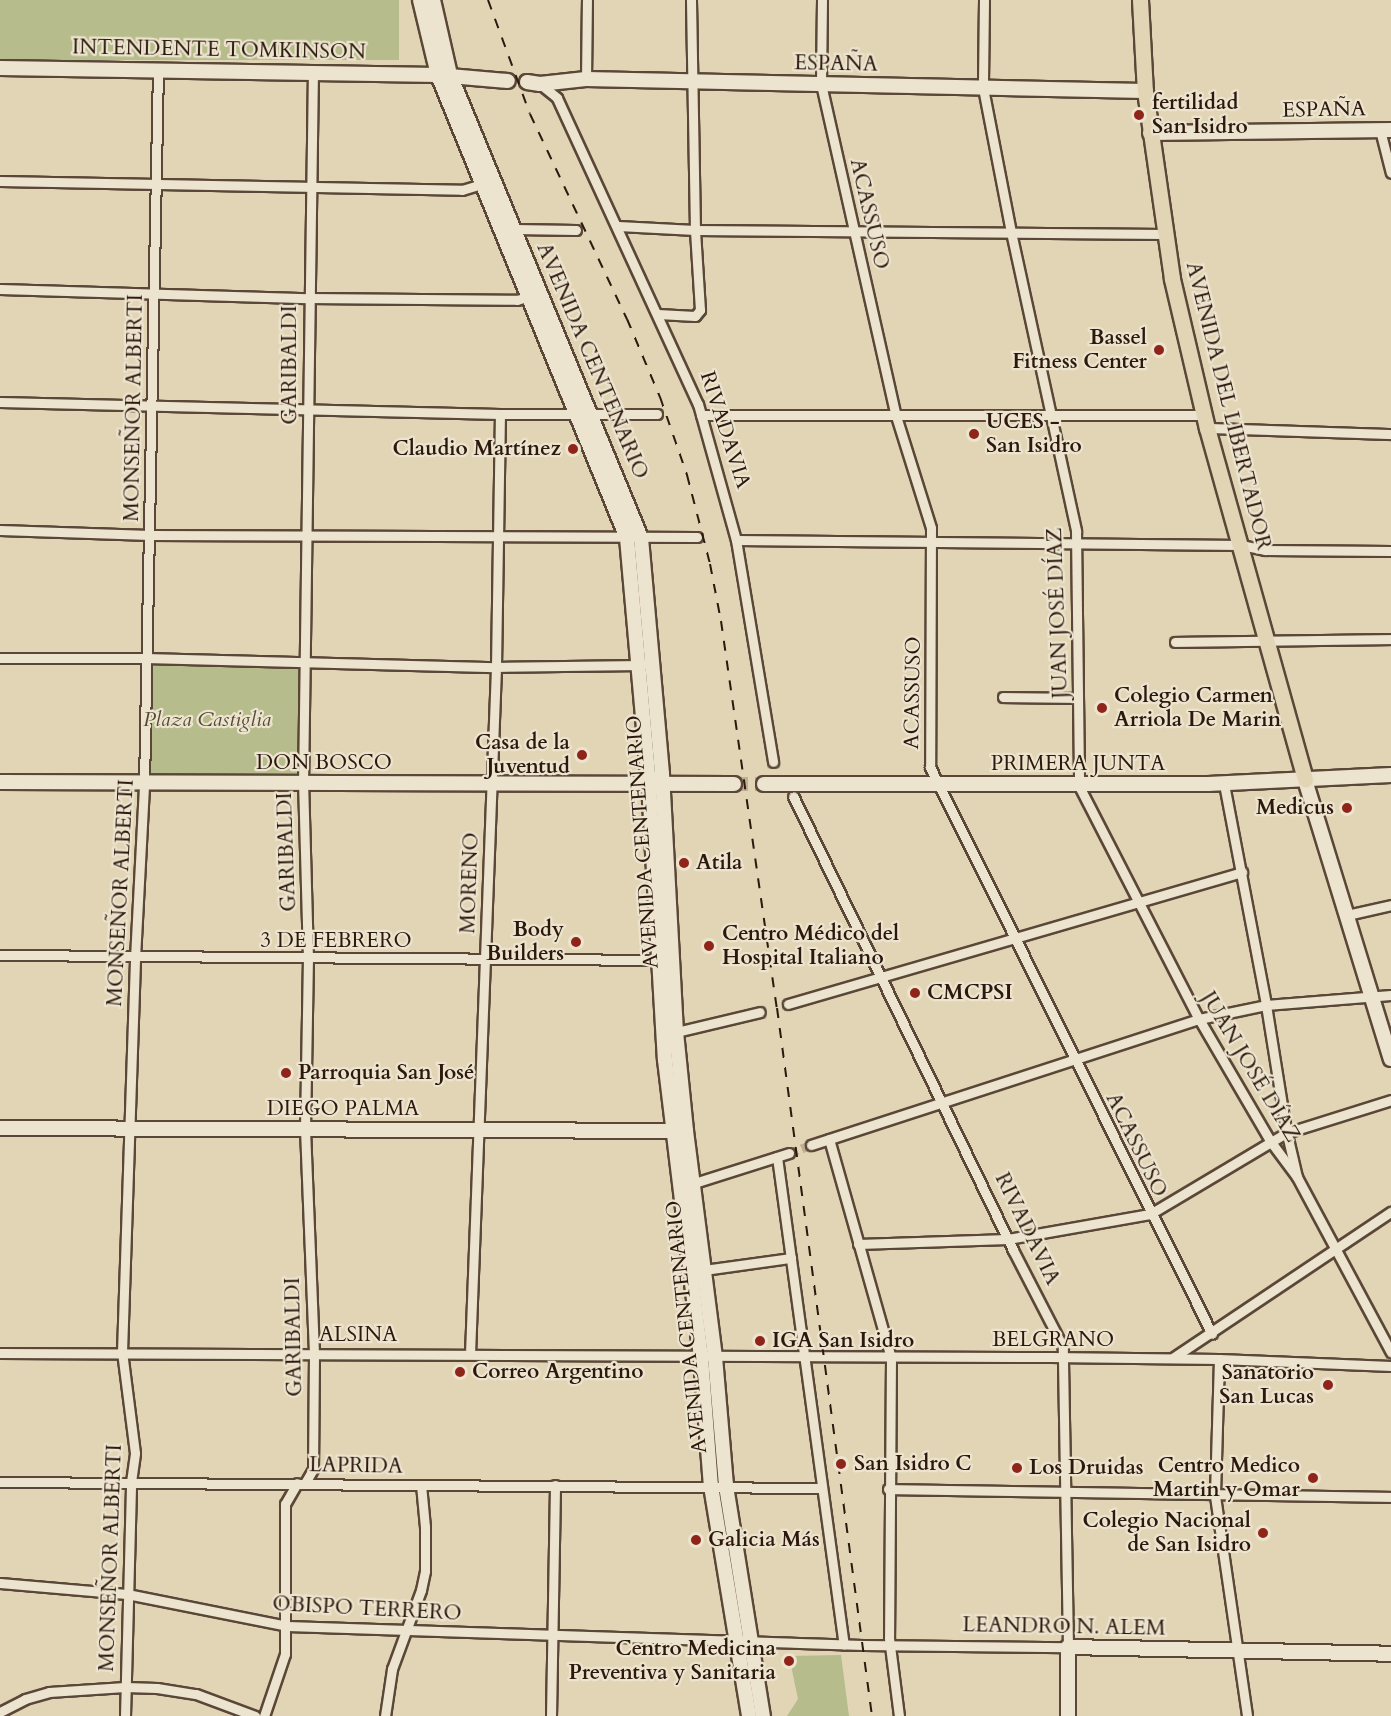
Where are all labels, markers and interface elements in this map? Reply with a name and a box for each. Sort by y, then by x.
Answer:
street label: INTENDENTE TOMKINSON [72,35,366,65]
street label: ESPAÑA [794,51,878,77]
place label: fertilidad San Isidro [1152,90,1248,140]
street label: ESPAÑA [1282,97,1366,123]
marker: fertilidad San Isidro [1130,106,1148,124]
street label: ACASSUSO [844,156,894,272]
street label: AVENIDA CENTENARIO [531,239,653,483]
street label: AVENIDA DEL LIBERTADOR [1180,259,1276,553]
street label: MONSEÑOR ALBERTI [119,294,149,522]
street label: GARIBALDI [277,305,303,425]
place label: Bassel Fitness Center [1012,325,1147,375]
marker: Bassel Fitness Center [1152,343,1166,357]
street label: RIVADAVIA [694,368,756,492]
place label: UCES - San Isidro [986,409,1082,459]
marker: UCES - San Isidro [967,427,981,441]
place label: Claudio Martínez [392,436,561,462]
marker: Claudio Martínez [566,442,580,456]
street label: JUAN JOSÉ DÍAZ [1042,527,1074,699]
street label: ACASSUSO [899,636,927,750]
place label: Colegio Carmen Arriola De Marin [1114,683,1281,733]
marker: Colegio Carmen Arriola De Marin [1095,701,1109,715]
park label: Plaza Castiglia [143,707,271,733]
street label: AVENIDA CENTENARIO [622,714,664,970]
place label: Casa de la Juventud [475,730,570,780]
marker: Casa de la Juventud [575,748,589,762]
street label: DON BOSCO [256,750,392,776]
street label: PRIMERA JUNTA [991,751,1165,777]
street label: MONSEÑOR ALBERTI [102,779,140,1007]
street label: GARIBALDI [272,792,302,912]
place label: Medicus [1256,795,1334,821]
marker: Medicus [1338,799,1356,817]
street label: MORENO [456,832,484,934]
place label: Atila [696,850,742,876]
marker: Atila [677,856,691,870]
place label: Body Builders [486,917,564,967]
place label: Centro Médico del Hospital Italiano [722,921,899,971]
street label: 3 DE FEBRERO [260,928,412,954]
marker: Body Builders [569,935,583,949]
marker: Centro Médico del Hospital Italiano [700,937,718,955]
place label: CMCPSI [927,980,1013,1006]
marker: CMCPSI [908,986,922,1000]
street label: JUAN JOSÉ DÍAZ [1195,987,1305,1147]
place label: Parroquia San José [298,1060,474,1086]
marker: Parroquia San José [279,1066,293,1080]
street label: ACASSUSO [1100,1089,1172,1201]
street label: DIEGO PALMA [267,1096,419,1122]
street label: RIVADAVIA [989,1169,1065,1289]
street label: AVENIDA CENTENARIO [661,1199,713,1455]
street label: GARIBALDI [280,1277,308,1397]
street label: ALSINA [319,1322,397,1348]
street label: BELGRANO [992,1327,1114,1353]
place label: IGA San Isidro [772,1328,914,1354]
marker: IGA San Isidro [753,1334,767,1348]
place label: Correo Argentino [472,1359,643,1385]
place label: Sanatorio San Lucas [1219,1360,1314,1410]
marker: Correo Argentino [453,1365,467,1379]
marker: Sanatorio San Lucas [1319,1376,1337,1394]
street label: MONSEÑOR ALBERTI [94,1444,128,1672]
place label: San Isidro C [854,1451,972,1477]
street label: LAPRIDA [309,1453,403,1479]
place label: Centro Medico Martin y Omar [1153,1453,1300,1503]
marker: San Isidro C [832,1455,850,1473]
place label: Los Druidas [1029,1455,1144,1481]
marker: Los Druidas [1010,1461,1024,1475]
marker: Centro Medico Martin y Omar [1304,1469,1322,1487]
place label: Colegio Nacional de San Isidro [1083,1508,1251,1558]
marker: Colegio Nacional de San Isidro [1256,1526,1270,1540]
place label: Galicia Más [708,1527,820,1553]
marker: Galicia Más [689,1533,703,1547]
street label: OBISPO TERRERO [272,1591,462,1627]
street label: LEANDRO N. ALEM [962,1613,1166,1641]
place label: Centro Medicina Preventiva y Sanitaria [568,1636,776,1686]
marker: Centro Medicina Preventiva y Sanitaria [780,1652,798,1670]

